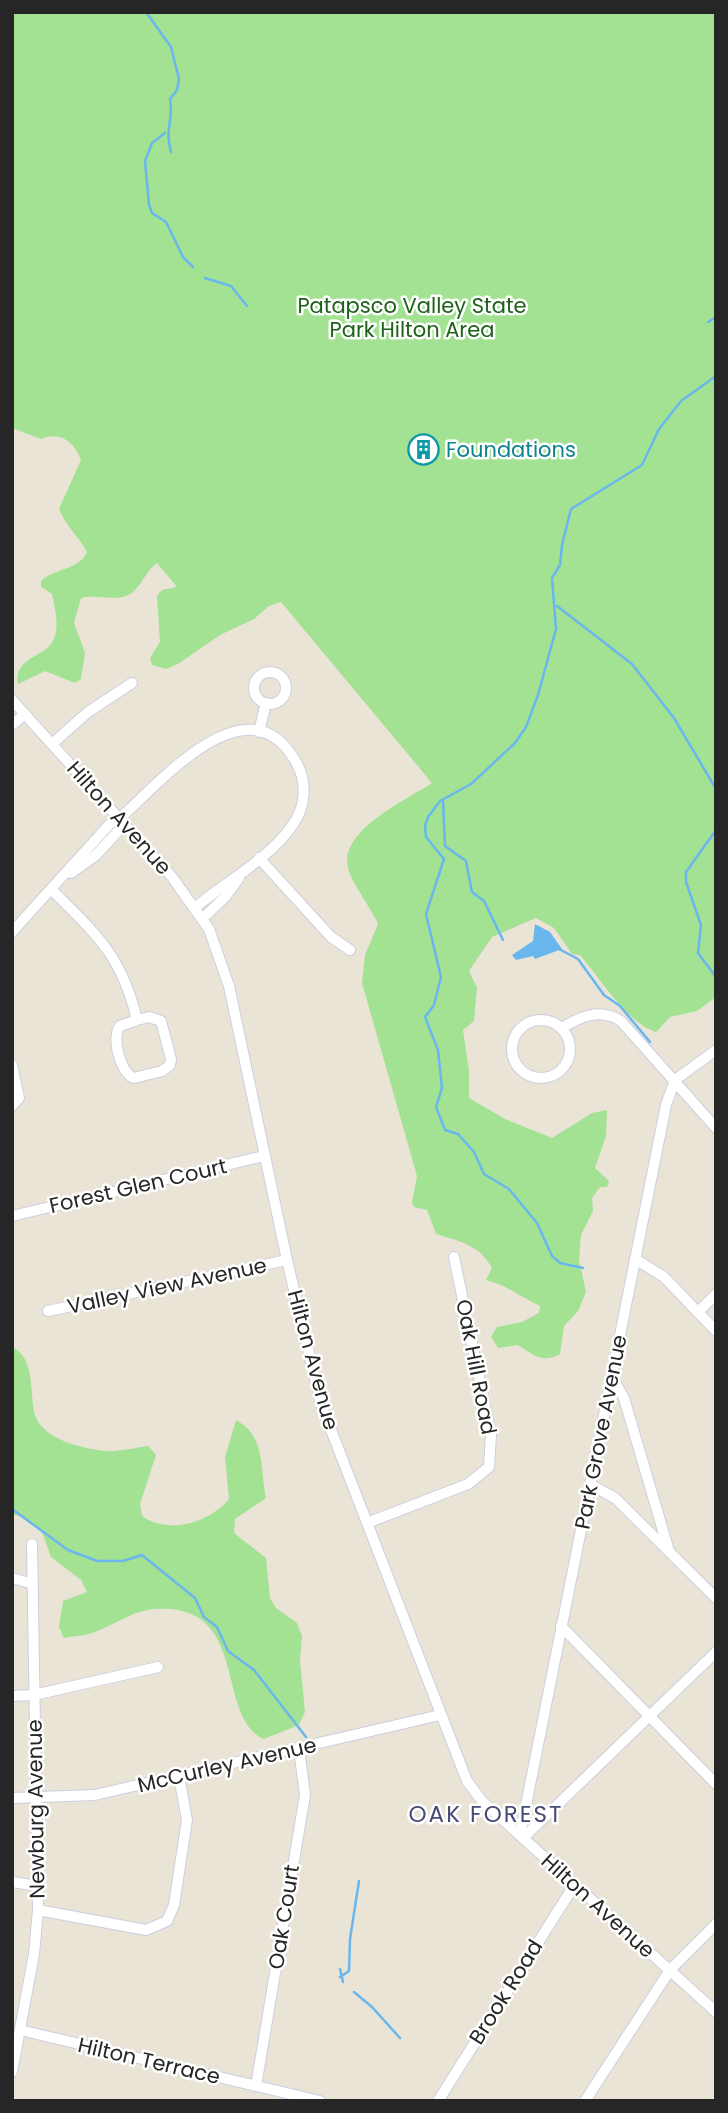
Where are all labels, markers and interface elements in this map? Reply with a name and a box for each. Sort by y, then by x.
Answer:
park label: Patapsco Valley State Park Hilton Area [297,291,527,344]
building icon: Foundations [406,433,440,467]
place label: Foundations [446,435,576,464]
street label: Hilton Avenue [60,755,178,881]
street label: Forest Glen Court [46,1151,229,1220]
street label: Valley View Avenue [64,1250,269,1321]
street label: Hilton Avenue [281,1287,346,1433]
street label: Oak Hill Road [449,1297,504,1437]
street label: Park Grove Avenue [567,1332,634,1532]
street label: Newburg Avenue [19,1719,52,1899]
street label: McCurley Avenue [135,1730,319,1799]
district label: OAK FOREST [409,1798,563,1830]
street label: Hilton Avenue [535,1847,661,1965]
street label: Oak Court [261,1862,306,1971]
street label: Brook Road [462,1934,549,2050]
street label: Hilton Terrace [75,2030,223,2091]

